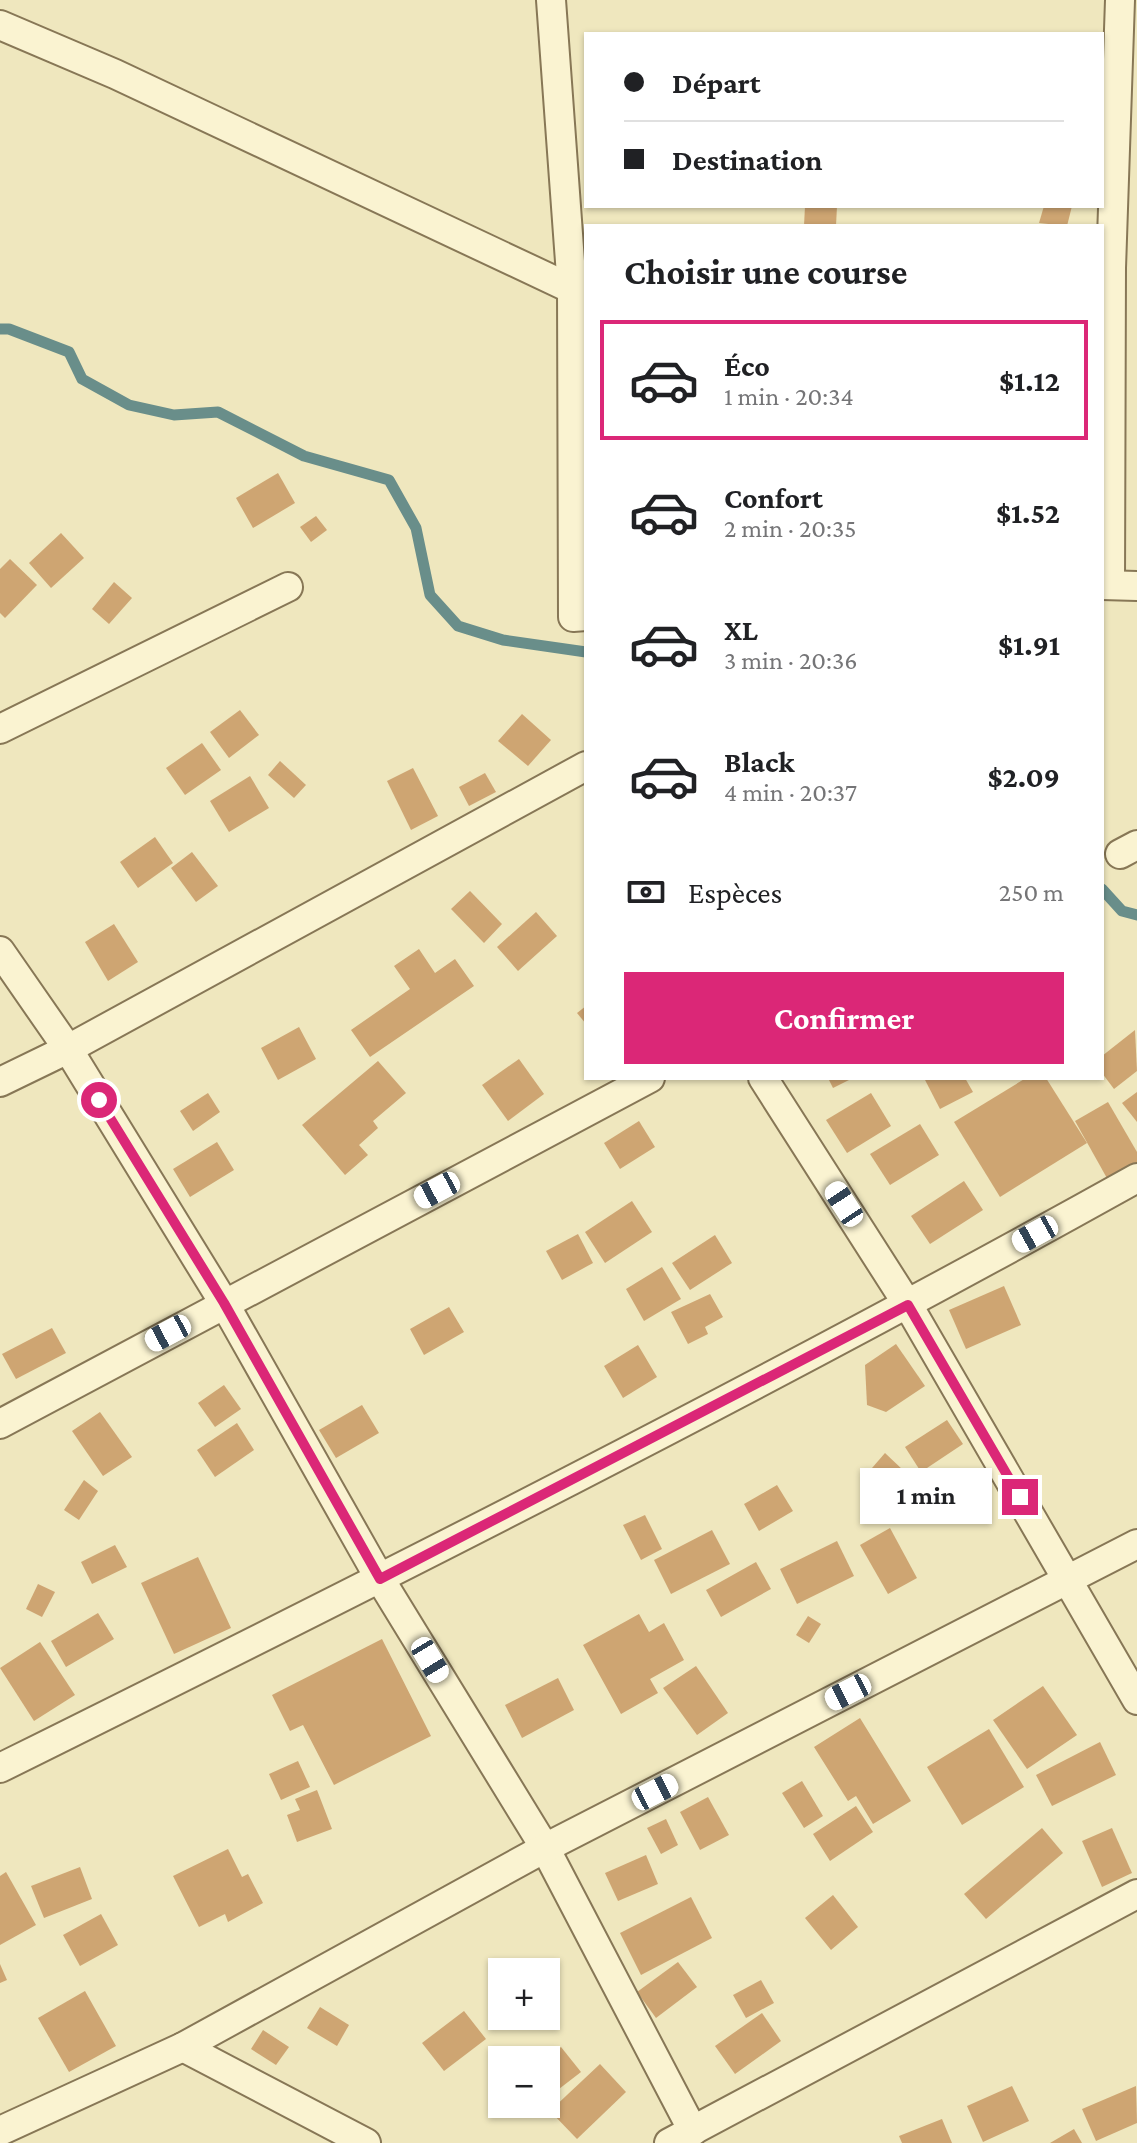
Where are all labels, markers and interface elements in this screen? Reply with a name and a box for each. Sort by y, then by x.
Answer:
text: Départ [672,66,761,99]
text: Destination [672,143,823,176]
text: Choisir une course [624,252,907,292]
icon: car [628,344,700,416]
text: Éco [724,349,770,382]
text: $1.12 [999,364,1060,397]
text: 1 min · 20:34 [724,382,854,411]
icon: car [628,476,700,548]
text: Confort [724,481,823,514]
text: $1.52 [996,496,1060,529]
text: 2 min · 20:35 [724,514,857,543]
icon: car [628,608,700,680]
text: XL [724,613,758,646]
text: $1.91 [998,628,1060,661]
text: 3 min · 20:36 [724,646,857,675]
icon: car [628,740,700,812]
text: Black [724,745,795,778]
text: $2.09 [987,760,1060,793]
text: 4 min · 20:37 [724,778,857,807]
icon: cash [624,870,668,914]
text: Espèces [688,876,782,909]
text: 250 m [999,878,1064,907]
button: Confirmer [624,972,1064,1064]
route start [81,1082,117,1118]
car [410,1168,464,1212]
car [821,1177,867,1231]
car [1008,1212,1062,1256]
car [141,1311,195,1355]
callout: 1 min [860,1469,992,1525]
route end [1002,1479,1038,1515]
text: 1 min [896,1481,956,1510]
car [407,1633,453,1687]
car [821,1670,875,1714]
car [628,1770,682,1814]
map controls [488,1958,560,2118]
button: + [488,1958,560,2030]
button: − [488,2046,560,2118]

